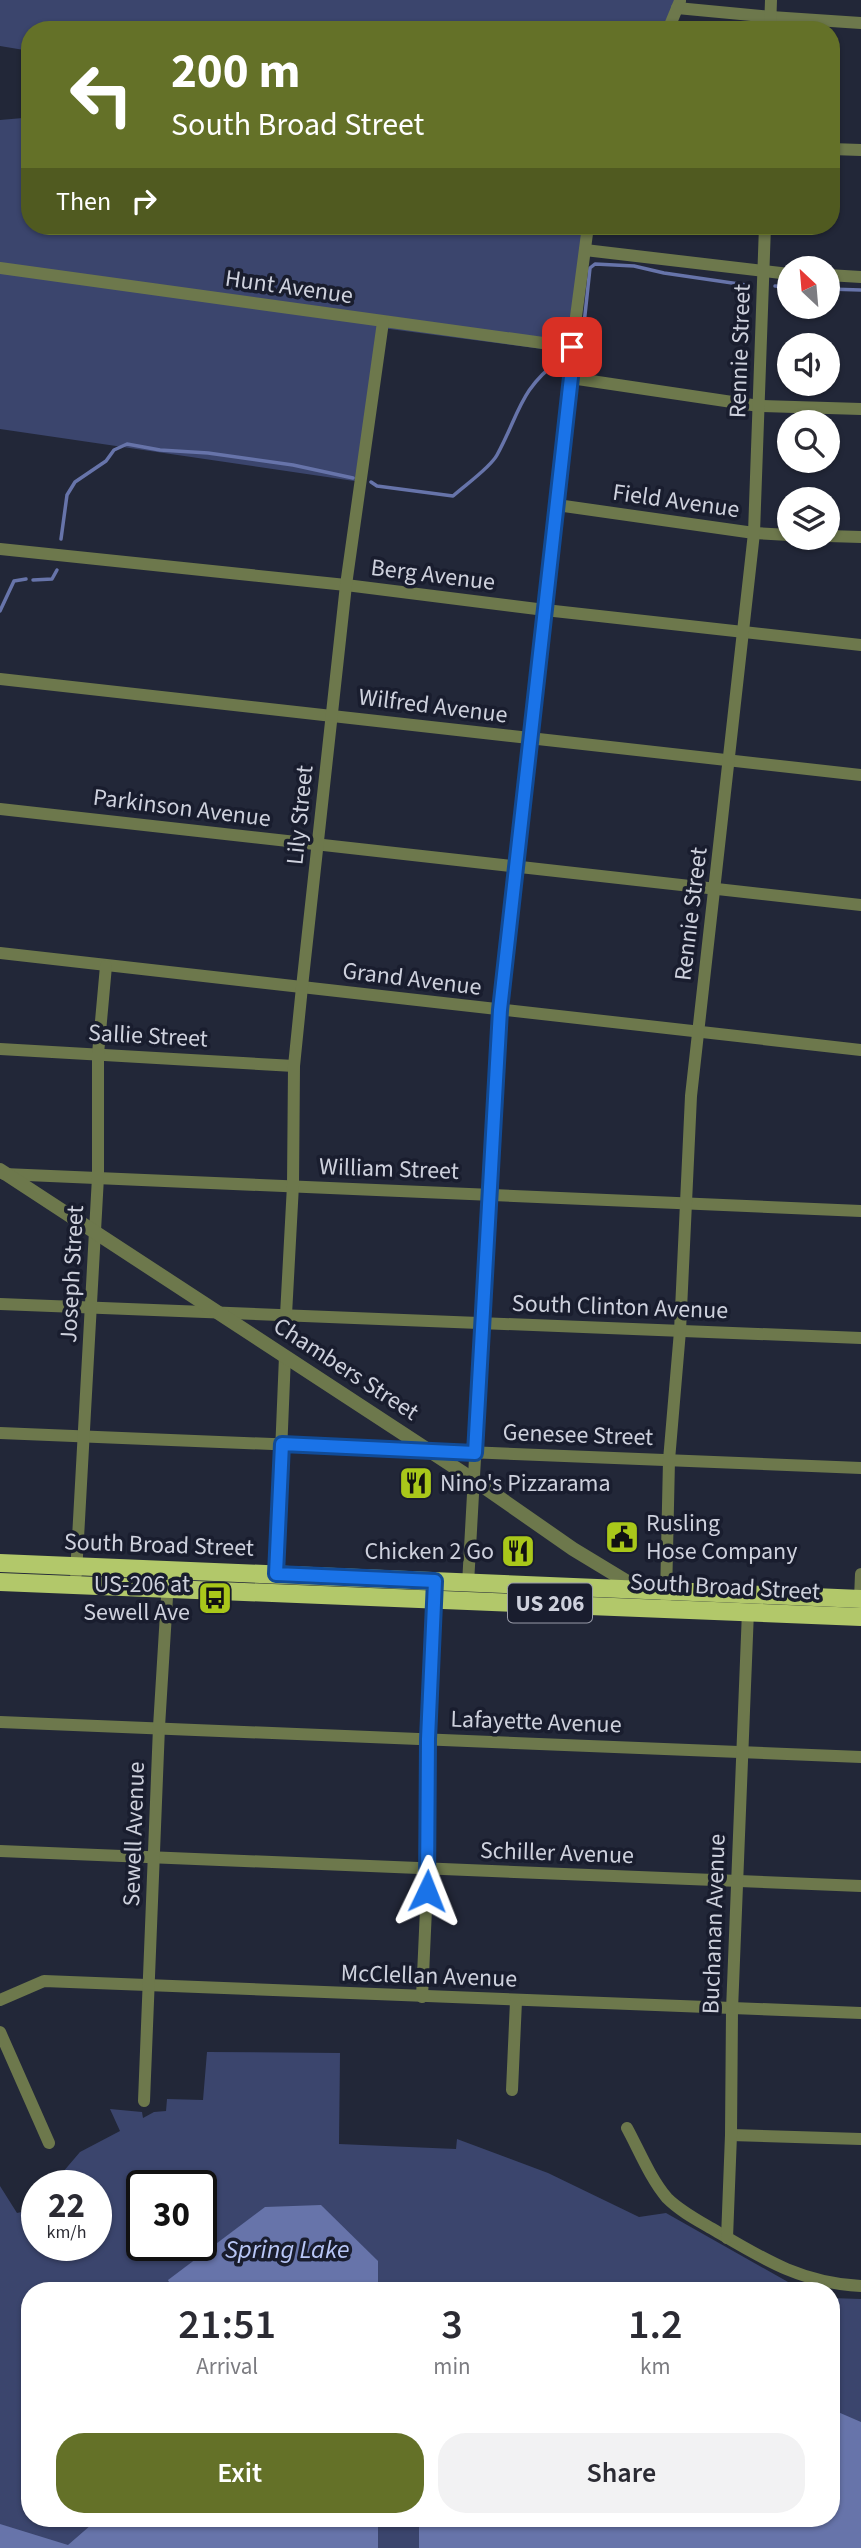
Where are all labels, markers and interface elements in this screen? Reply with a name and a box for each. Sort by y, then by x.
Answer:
text: 200 m [171,37,300,107]
icon: left [56,49,147,140]
text: South Broad Street [171,102,424,148]
icon: right [125,182,163,220]
text: Then [56,183,111,220]
north arrow [777,256,840,318]
map controls [777,256,840,550]
street label: Hunt Avenue [223,261,355,313]
street label: Rennie Street [720,283,760,419]
pin [542,317,602,377]
icon: arrive [553,328,591,366]
button: sound [777,333,840,396]
button: search [777,410,840,473]
street label: Field Avenue [610,475,742,527]
button: layers [777,487,840,550]
street label: Berg Avenue [369,550,497,600]
street label: Wilfred Avenue [356,679,510,733]
street label: Lily Street [277,764,323,866]
street label: Parkinson Avenue [91,780,273,836]
street label: Rennie Street [665,845,717,983]
street label: Grand Avenue [340,953,484,1005]
street label: Sallie Street [87,1015,209,1057]
street label: William Street [319,1149,459,1189]
street label: Joseph Street [51,1204,93,1344]
street label: South Clinton Avenue [511,1286,729,1328]
street label: Chambers Street [266,1309,426,1429]
street label: Genesee Street [502,1415,654,1455]
restaurant icon: Nino's Pizzarama [397,1464,435,1502]
place label: Nino's Pizzarama [440,1466,611,1501]
place label: Rusling Hose Company [646,1506,797,1569]
public building icon: Rusling Hose Company [603,1518,641,1556]
street label: South Broad Street [63,1524,255,1566]
restaurant icon: Chicken 2 Go [499,1532,537,1570]
place label: Chicken 2 Go [365,1534,494,1569]
street label: South Broad Street [629,1565,821,1609]
place label: US-206 at Sewell Ave [83,1567,190,1630]
bus stop icon: US-206 at Sewell Ave [196,1579,234,1617]
road number: US 206 [508,1584,592,1622]
street label: Lafayette Avenue [450,1702,622,1742]
street label: Sewell Avenue [114,1761,154,1907]
street label: Schiller Avenue [479,1833,635,1873]
street label: Buchanan Avenue [693,1833,735,2015]
position arrow [390,1854,464,1928]
street label: McClellan Avenue [340,1955,518,1997]
speed limit sign: 30 [126,2170,217,2261]
text: 22 [48,2181,85,2231]
text: km/h [47,2220,86,2245]
water label: Spring Lake [225,2231,349,2268]
text: 21:51 [178,2295,276,2355]
text: 3 [441,2295,463,2355]
text: 1.2 [628,2295,683,2355]
text: Arrival [196,2350,258,2383]
text: min [433,2350,471,2383]
text: km [640,2350,671,2383]
button: Exit [56,2433,424,2513]
button: Share [438,2433,805,2513]

